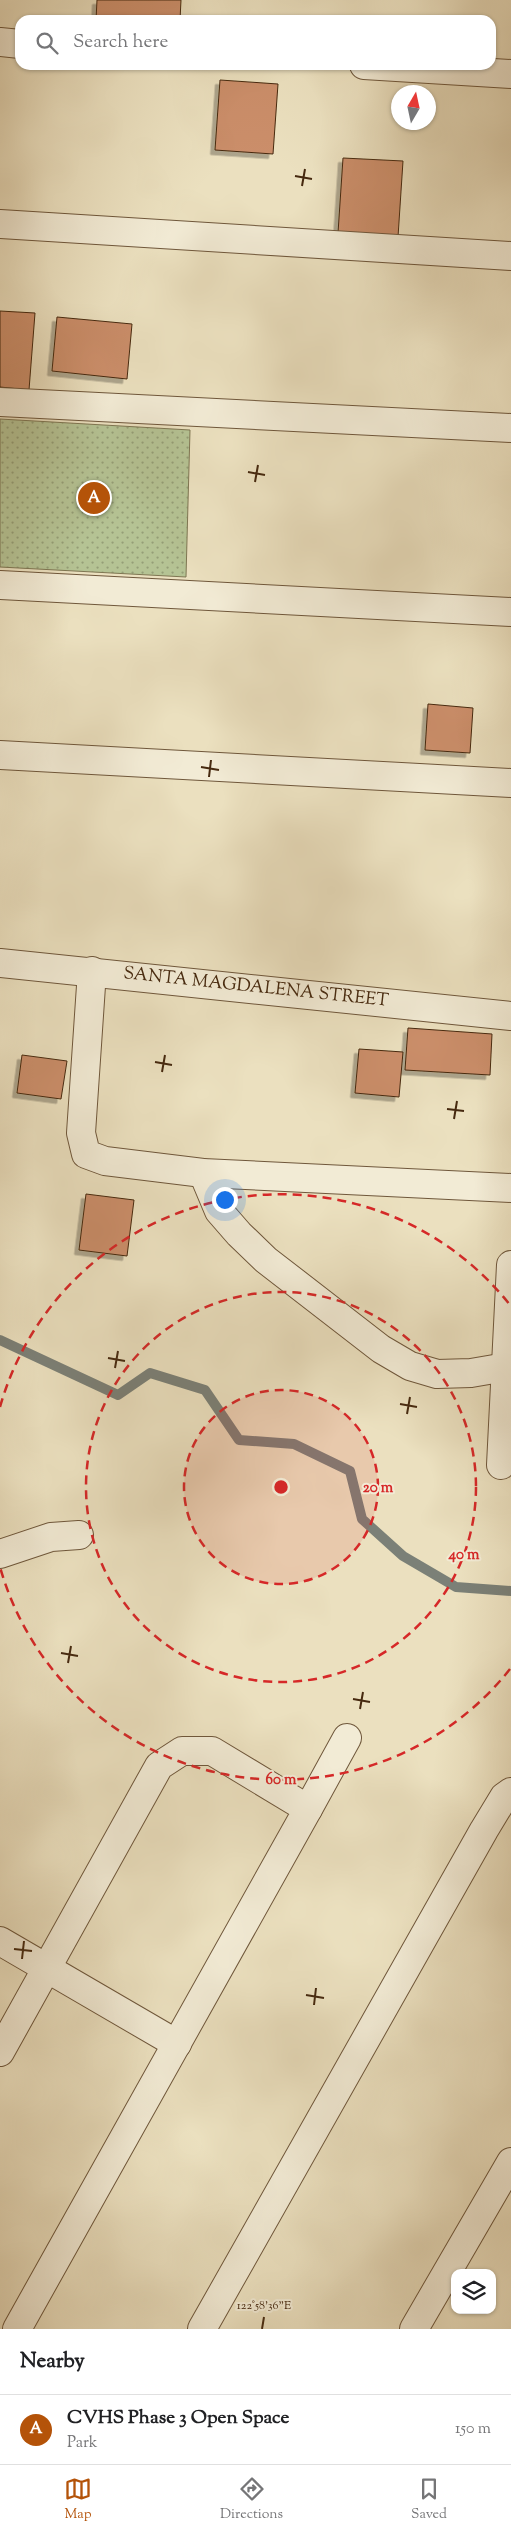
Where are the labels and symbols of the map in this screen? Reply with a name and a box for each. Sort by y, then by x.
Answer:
north arrow [391,85,436,130]
pin: A [78,479,110,517]
street label: SANTA MAGDALENA STREET [122,961,390,1015]
your location [212,1187,238,1213]
centre of rings [272,1478,290,1496]
text: 20 m [363,1478,394,1499]
text: 40 m [448,1545,480,1566]
text: 60 m [266,1770,297,1791]
text: 122°58'36"E [237,2297,292,2315]

